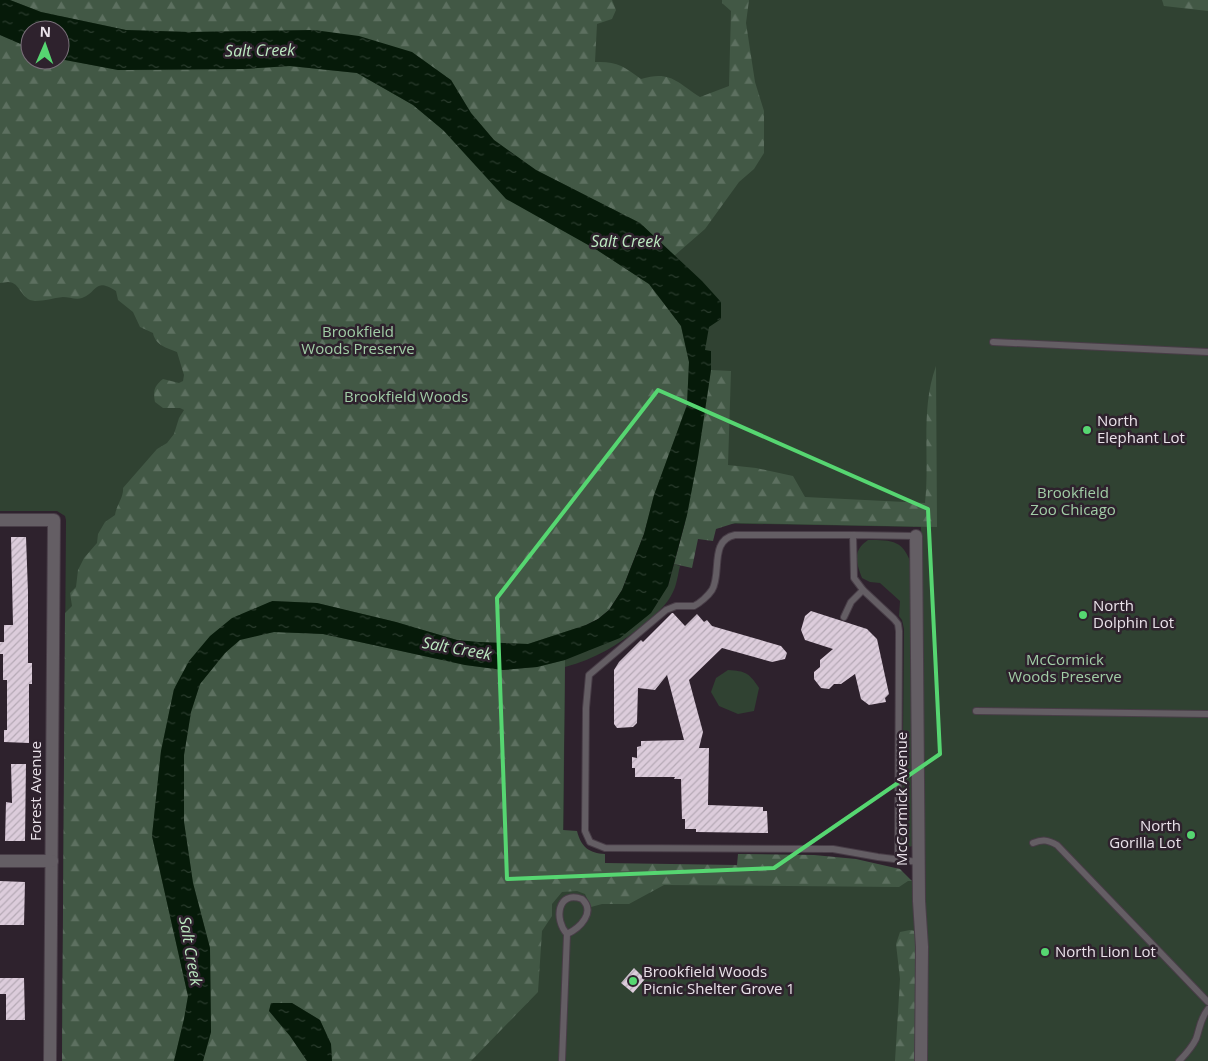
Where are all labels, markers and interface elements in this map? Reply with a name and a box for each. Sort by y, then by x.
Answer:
north arrow [20,20,70,70]
text: N [39,22,51,41]
water label: Salt Creek [225,38,296,62]
water label: Salt Creek [591,230,662,252]
park label: Brookfield Woods Preserve [301,321,415,358]
park label: Brookfield Woods [344,386,468,406]
place label: North Elephant Lot [1097,410,1185,447]
marker: North Elephant Lot [1081,424,1093,436]
park label: Brookfield Zoo Chicago [1030,482,1116,519]
place label: North Dolphin Lot [1093,595,1174,632]
marker: North Dolphin Lot [1077,609,1089,621]
water label: Salt Creek [421,631,495,665]
park label: McCormick Woods Preserve [1008,649,1122,686]
street label: McCormick Avenue [891,732,911,866]
street label: Forest Avenue [25,741,45,841]
place label: North Gorilla Lot [1109,815,1181,852]
marker: North Gorilla Lot [1185,829,1197,841]
water label: Salt Creek [174,915,208,989]
place label: North Lion Lot [1055,941,1156,961]
marker: North Lion Lot [1039,946,1051,958]
place label: Brookfield Woods Picnic Shelter Grove 1 [643,961,795,998]
marker: Brookfield Woods Picnic Shelter Grove 1 [627,975,639,987]

